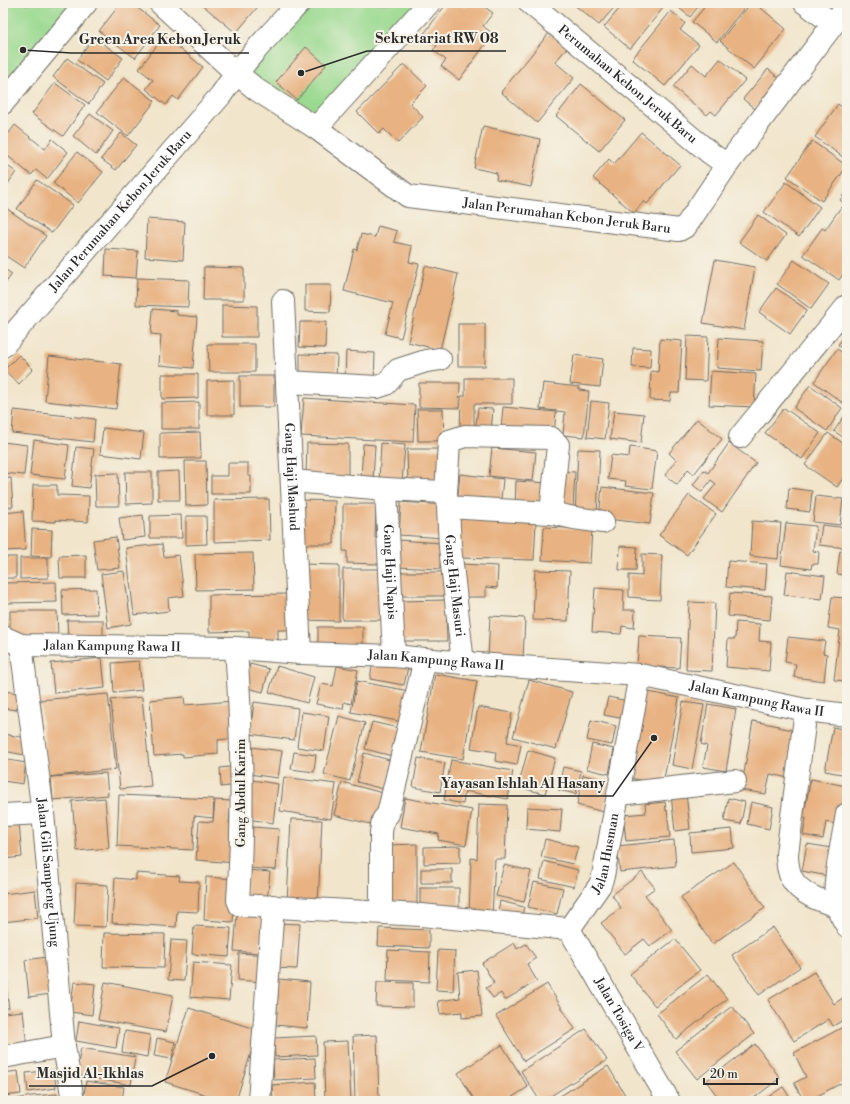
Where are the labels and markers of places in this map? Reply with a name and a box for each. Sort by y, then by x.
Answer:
callout: Sekretariat RW 08 [367,25,506,51]
callout: Green Area Kebon Jeruk [71,27,249,53]
callout: Yayasan Ishlah Al Hasany [433,770,613,796]
callout: Masjid Al-Ikhlas [29,1060,152,1086]

